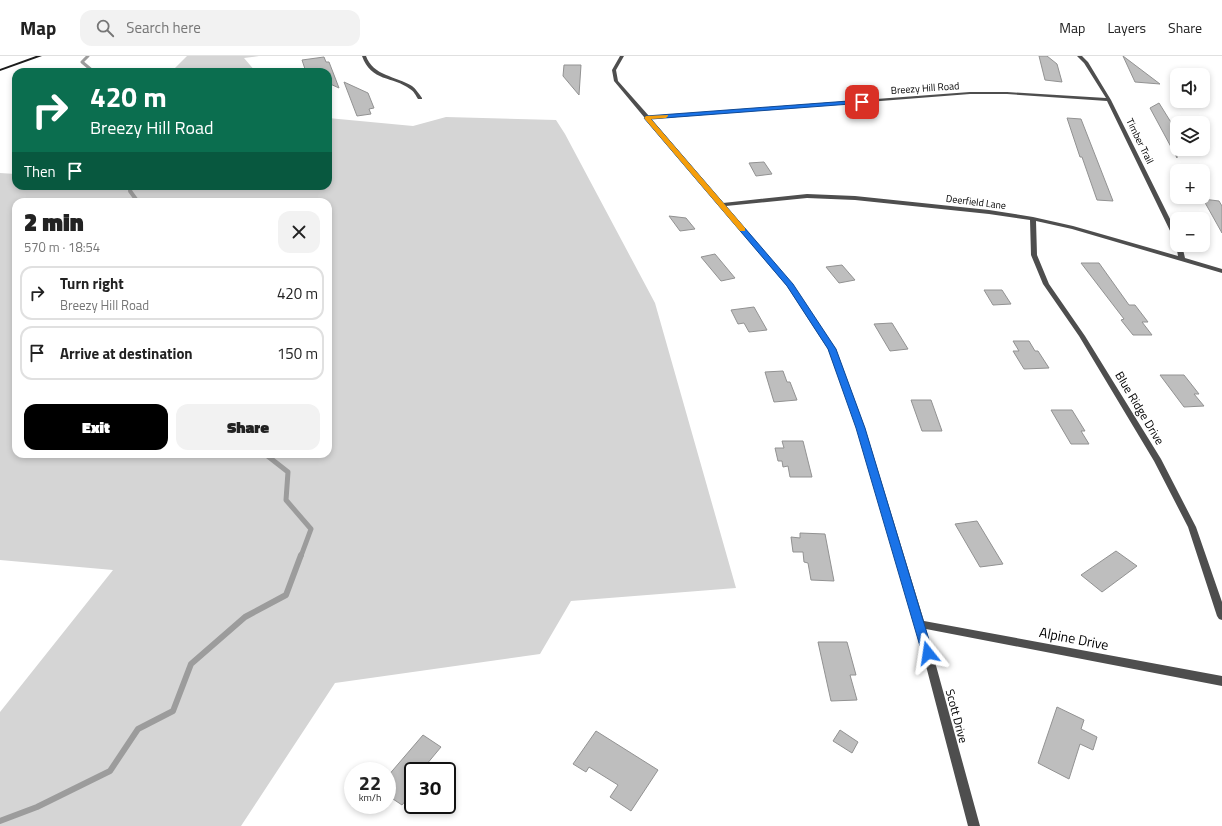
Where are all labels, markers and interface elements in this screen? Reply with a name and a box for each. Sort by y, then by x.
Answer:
search box [80,10,360,46]
text: Map [20,13,56,42]
text: Search here [126,16,201,39]
icon: search [94,17,116,39]
text: Map [1059,17,1085,38]
text: Layers [1107,17,1146,38]
text: Share [1168,17,1202,38]
map controls [1170,68,1210,252]
button: sound [1170,68,1210,108]
text: 420 m [90,75,167,118]
street label: Breezy Hill Road [890,78,960,98]
icon: right [24,84,76,136]
pin [845,85,879,119]
icon: arrive [851,91,873,113]
text: Breezy Hill Road [90,114,214,141]
street label: Timber Trail [1122,116,1158,166]
button: layers [1170,116,1210,156]
text: Then [24,160,56,183]
icon: arrive [64,160,86,182]
button: + [1170,164,1210,204]
street label: Deerfield Lane [945,191,1007,213]
text: 2 min [24,204,84,240]
button: close [278,211,320,253]
button: − [1170,212,1210,252]
text: 570 m · 18:54 [24,237,100,257]
text: Turn right [60,272,124,295]
icon: right [26,282,48,304]
text: 420 m [277,282,318,305]
text: Breezy Hill Road [60,295,149,315]
icon: arrive [26,342,48,364]
text: Arrive at destination [60,342,193,365]
text: 150 m [277,342,318,365]
street label: Blue Ridge Drive [1111,368,1169,448]
button: Exit [24,404,168,450]
button: Share [176,404,320,450]
street label: Alpine Drive [1037,621,1111,655]
position arrow [907,632,949,674]
street label: Scott Drive [941,687,973,745]
speed limit sign: 30 [404,762,456,814]
text: 22 [359,767,381,798]
text: km/h [359,790,381,805]

